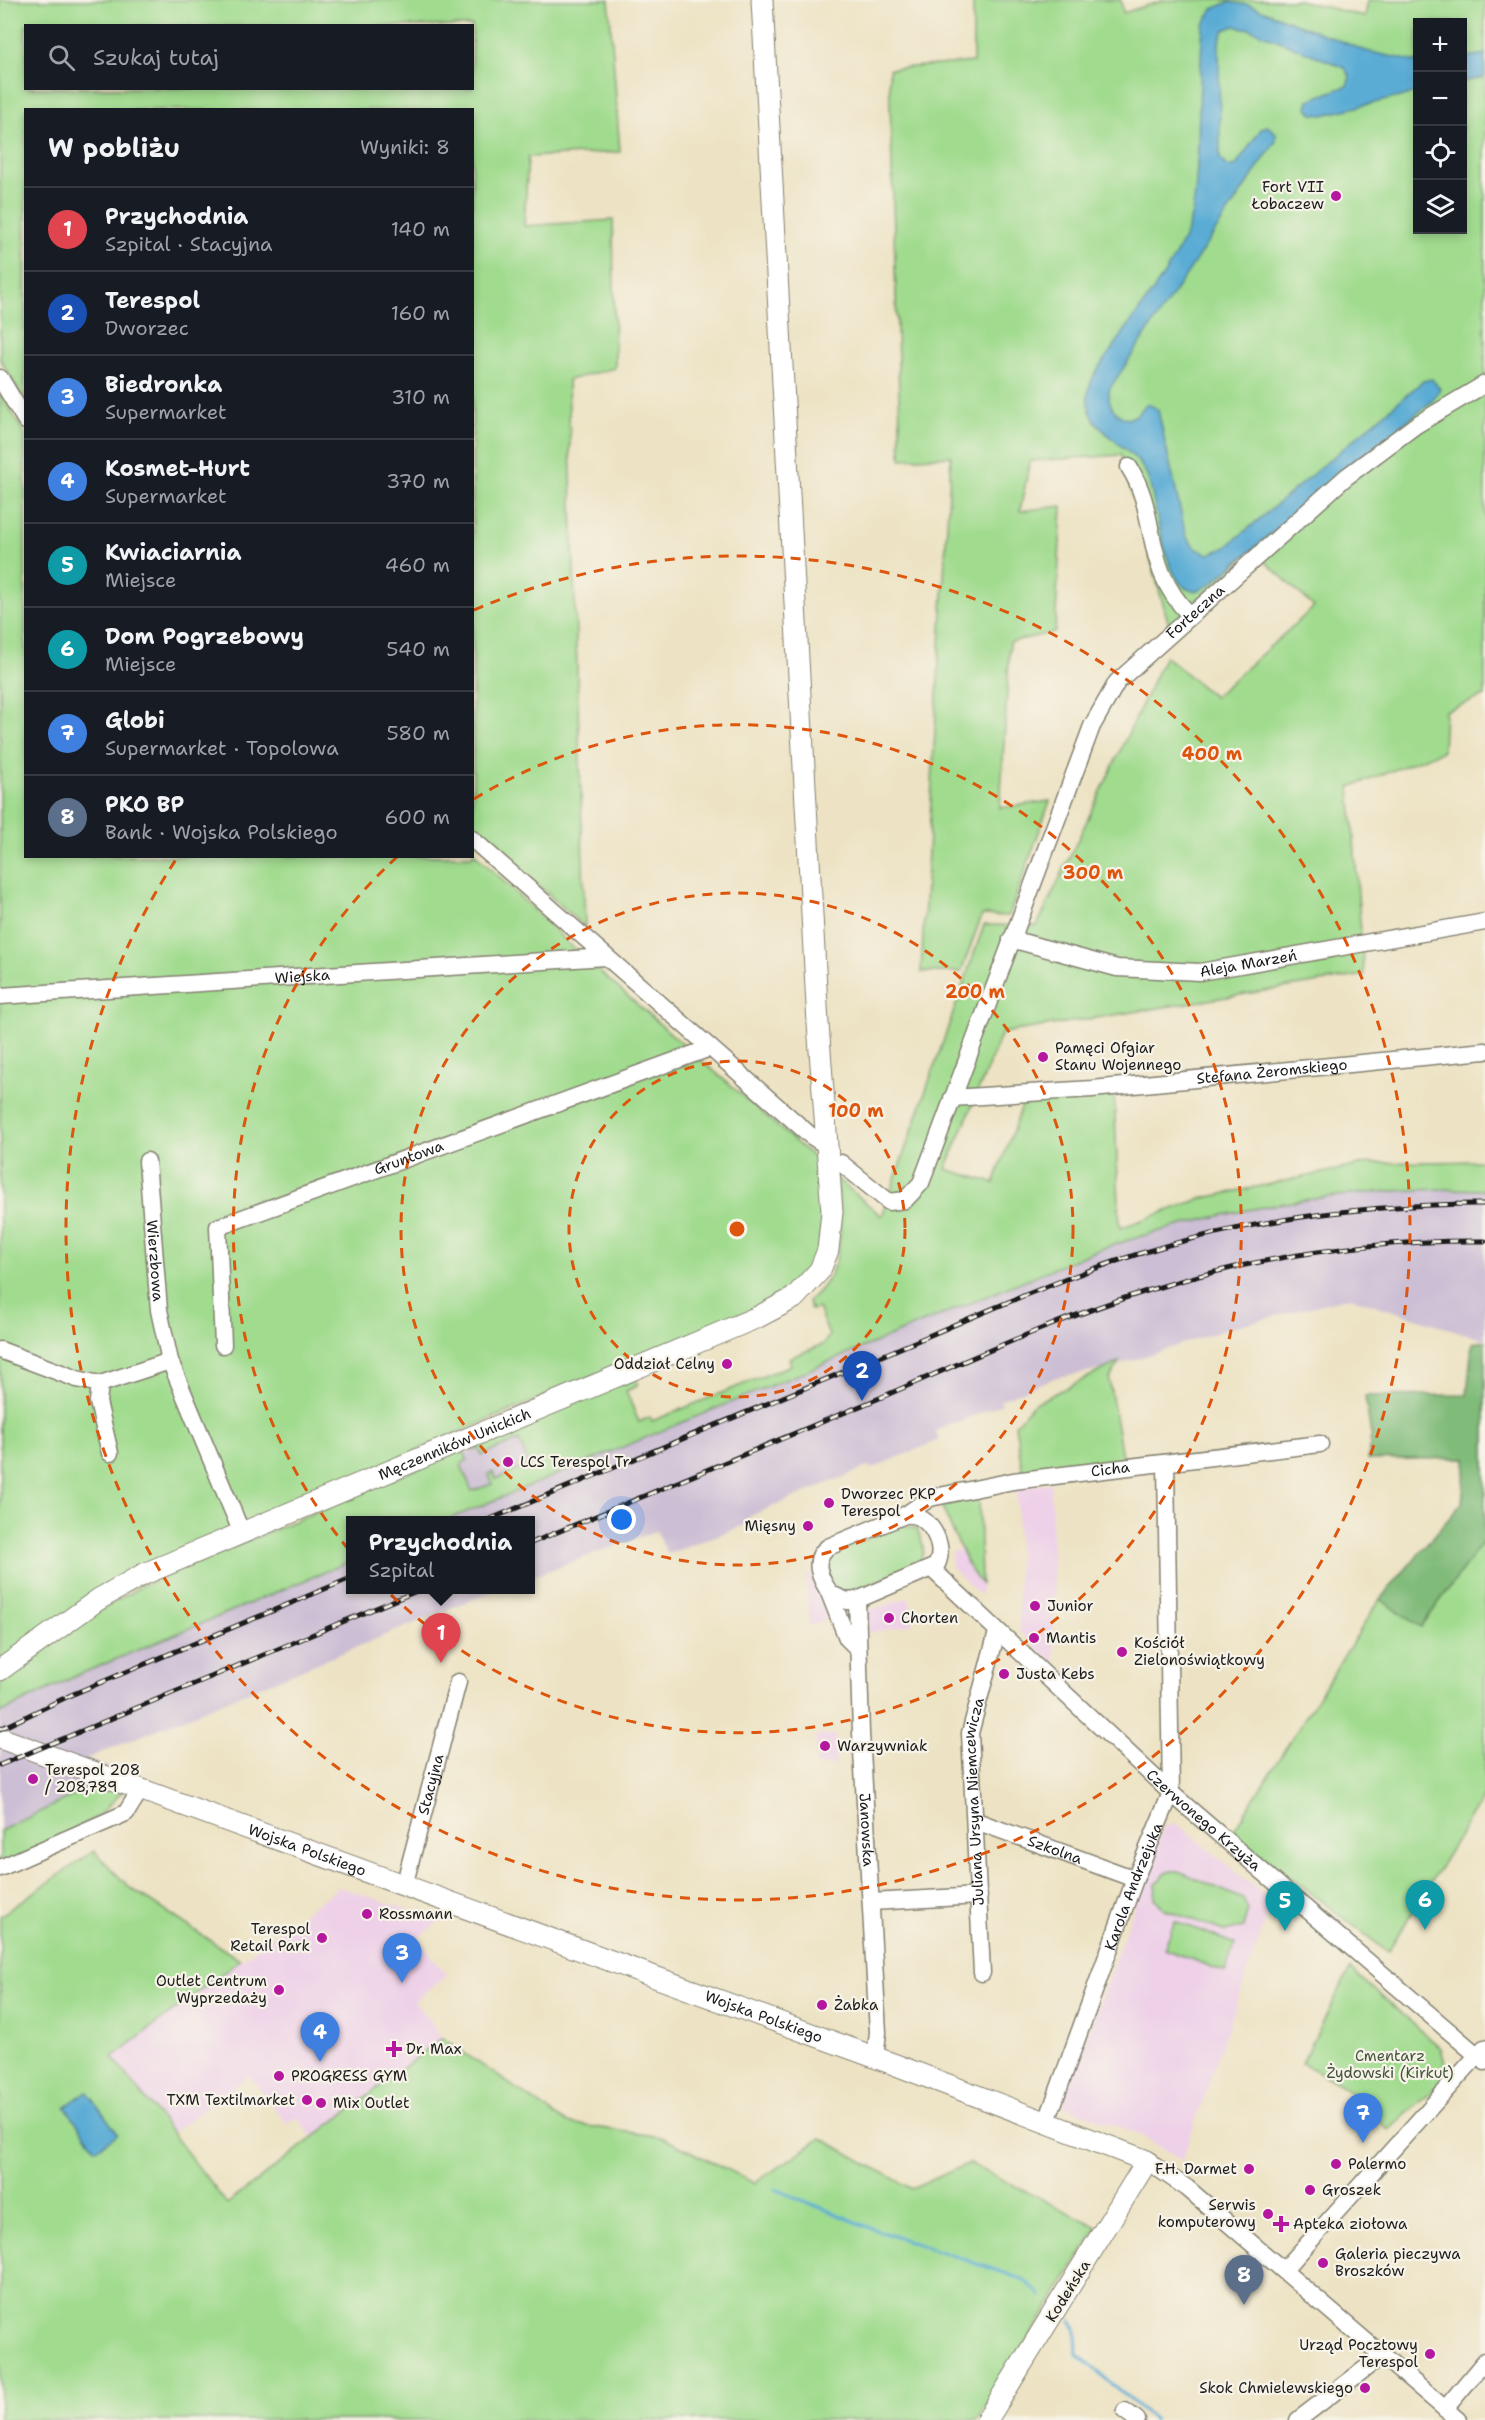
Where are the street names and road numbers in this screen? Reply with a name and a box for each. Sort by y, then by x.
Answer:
street label: Forteczna [1162,580,1229,643]
street label: Aleja Marzeń [1198,945,1298,982]
street label: Wiejska [274,965,331,988]
street label: Stefana Żeromskiego [1196,1054,1348,1089]
street label: Gruntowa [371,1136,447,1179]
street label: Wierzbowa [142,1219,168,1303]
street label: Męczenników Unickich [375,1403,534,1485]
street label: Cicha [1090,1457,1132,1482]
street label: Juliana Ursyna Niemcewicza [959,1695,989,1906]
street label: Stacyjna [413,1751,449,1817]
street label: Czerwonego Krzyża [1142,1765,1266,1876]
street label: Janowska [854,1792,879,1868]
street label: Wojska Polskiego [245,1819,369,1881]
street label: Karola Andrzejuka [1100,1819,1168,1953]
street label: Szkolna [1025,1831,1086,1869]
street label: Wojska Polskiego [702,1986,826,2047]
street label: Kodeńska [1041,2256,1095,2326]

